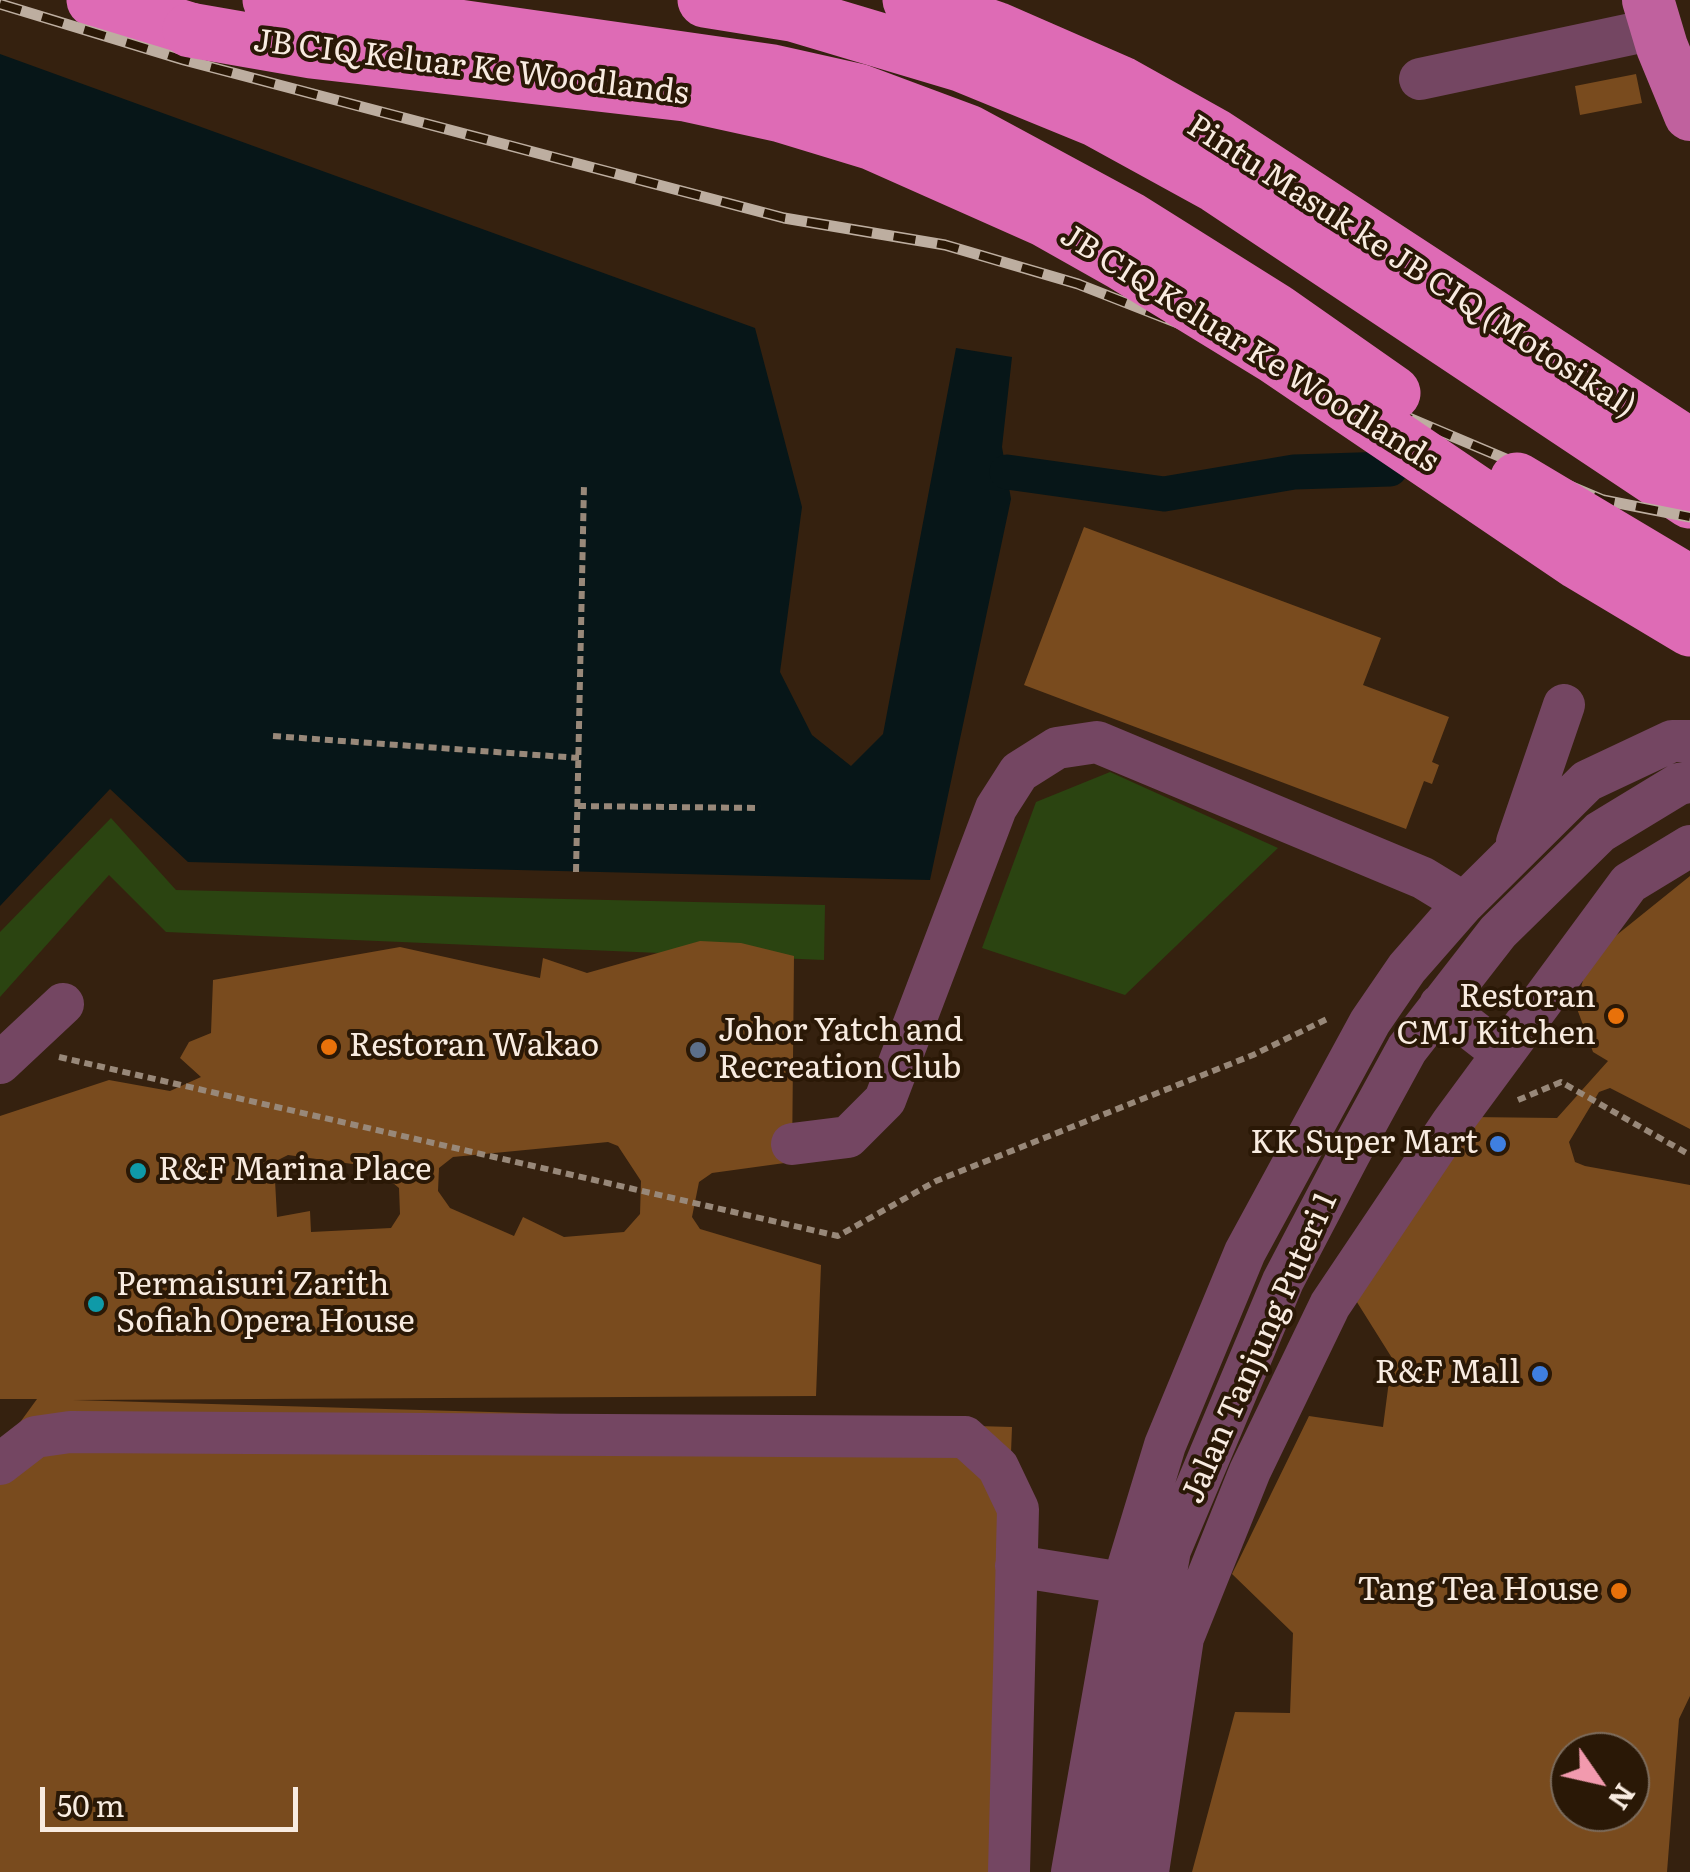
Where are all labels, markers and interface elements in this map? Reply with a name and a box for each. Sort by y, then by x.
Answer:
street label: JB CIQ Keluar Ke Woodlands [251,22,691,114]
street label: Pintu Masuk ke JB CIQ (Motosikal) [1180,107,1642,427]
street label: JB CIQ Keluar Ke Woodlands [1053,217,1445,481]
place label: Restoran CMJ Kitchen [1396,979,1596,1054]
marker: Restoran CMJ Kitchen [1605,1005,1627,1027]
place label: Johor Yatch and Recreation Club [718,1013,963,1088]
place label: Restoran Wakao [349,1028,599,1066]
marker: Restoran Wakao [318,1036,340,1058]
marker: Johor Yatch and Recreation Club [687,1039,709,1061]
place label: KK Super Mart [1250,1125,1478,1163]
marker: KK Super Mart [1487,1133,1509,1155]
place label: R&F Marina Place [158,1152,432,1190]
marker: R&F Marina Place [127,1160,149,1182]
street label: Jalan Tanjung Puteri 1 [1174,1187,1346,1509]
place label: Permaisuri Zarith Sofiah Opera House [116,1267,415,1342]
marker: Permaisuri Zarith Sofiah Opera House [85,1293,107,1315]
place label: R&F Mall [1375,1355,1520,1393]
marker: R&F Mall [1529,1363,1551,1385]
place label: Tang Tea House [1357,1572,1599,1610]
marker: Tang Tea House [1608,1580,1630,1602]
north arrow [1550,1732,1650,1832]
scale bar [45,1767,302,1829]
text: N [1599,1776,1647,1819]
text: 50 m [57,1782,125,1826]

